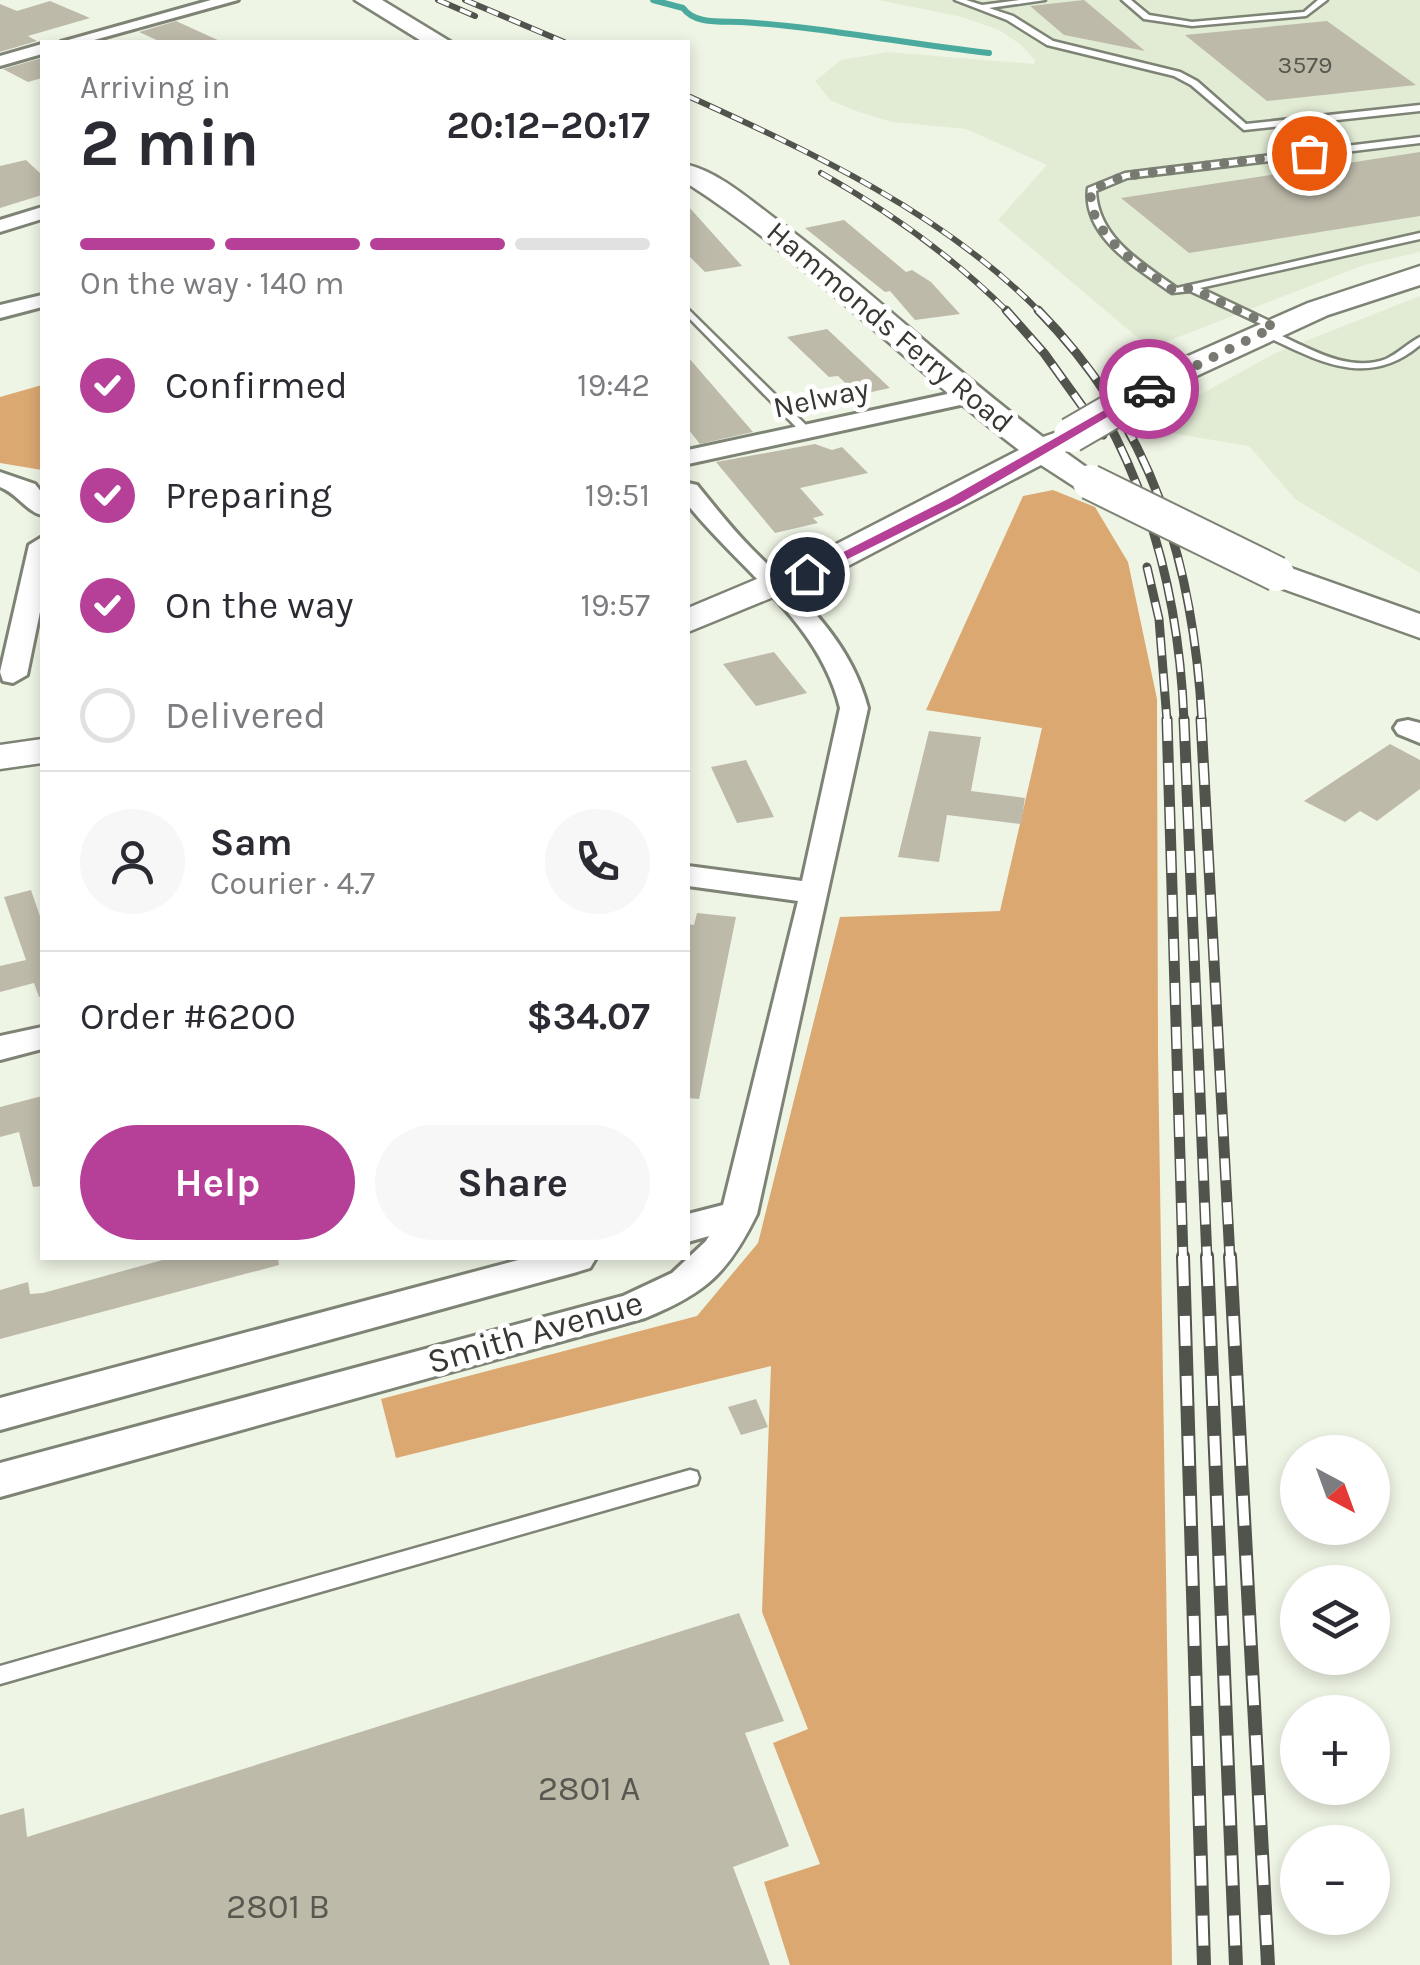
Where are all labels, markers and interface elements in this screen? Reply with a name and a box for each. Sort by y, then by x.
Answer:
house number: 3579 [1277,50,1333,79]
text: Arriving in [80,69,231,106]
text: 20:12–20:17 [447,103,650,148]
text: 2 min [80,105,259,181]
pin [1267,111,1352,196]
icon: bag [1282,126,1337,181]
street label: Hammonds Ferry Road [760,214,1020,440]
text: On the way · 140 m [80,265,345,302]
courier [1099,339,1199,439]
icon: check [80,358,135,413]
icon: car [1122,362,1177,417]
text: Confirmed [165,363,348,408]
text: 19:42 [577,367,650,404]
street label: Nelway [770,370,872,426]
icon: check [80,468,135,523]
text: Preparing [165,473,332,518]
text: 19:51 [585,477,650,514]
pin [765,532,850,617]
icon: home [780,547,835,602]
icon: check [80,578,135,633]
text: On the way [165,583,353,628]
text: 19:57 [580,587,650,624]
text: Delivered [165,693,326,738]
button: person [80,809,185,914]
button: phone [545,809,650,914]
text: Sam [210,820,293,865]
text: Courier · 4.7 [210,865,375,902]
text: Order #6200 [80,994,296,1039]
text: $34.07 [526,994,650,1039]
button: Help [80,1125,355,1240]
button: Share [375,1125,650,1240]
street label: Smith Avenue [423,1282,647,1382]
north arrow [1280,1435,1390,1545]
map controls [1280,1435,1390,1935]
button: layers [1280,1565,1390,1675]
button: + [1280,1695,1390,1805]
house number: 2801 A [538,1768,640,1809]
button: − [1280,1825,1390,1935]
house number: 2801 B [226,1886,330,1927]

